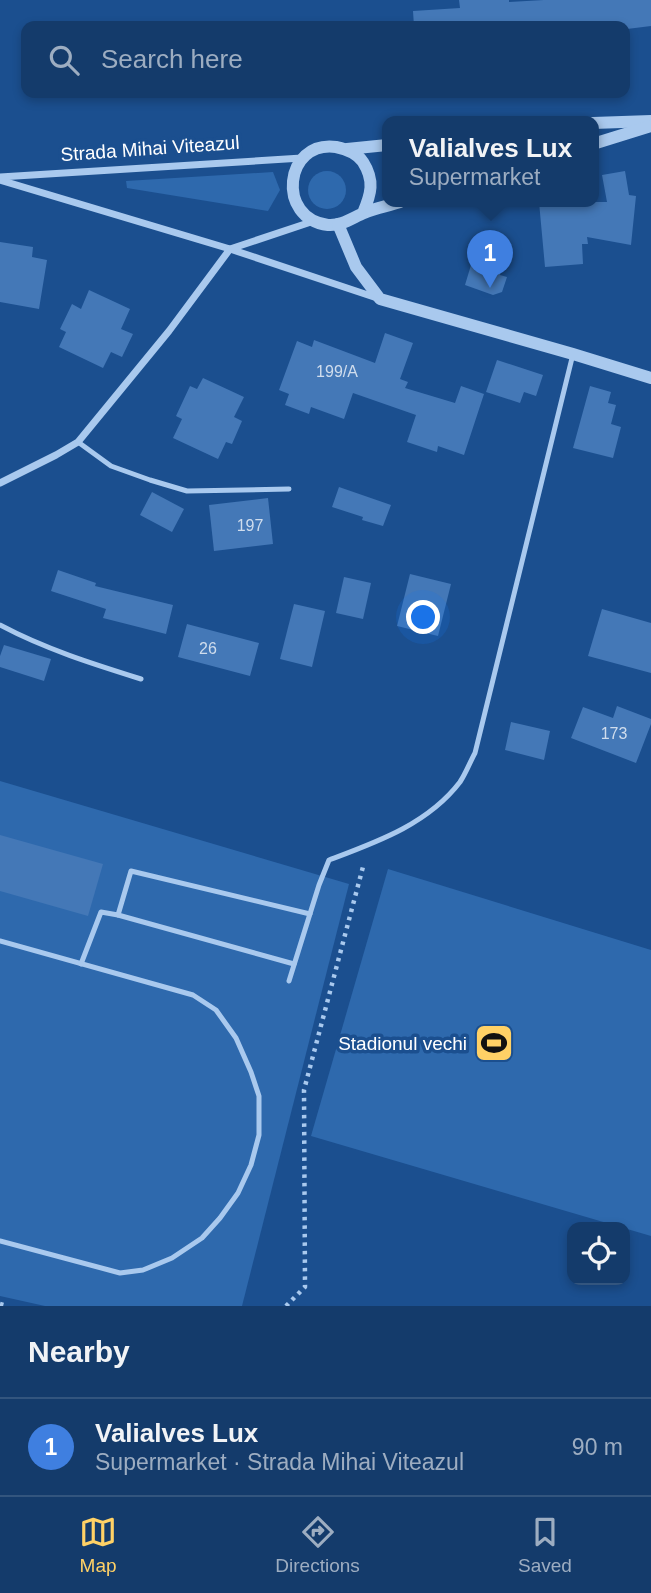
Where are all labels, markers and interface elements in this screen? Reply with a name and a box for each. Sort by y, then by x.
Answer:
search box [21,21,630,98]
icon: search [45,41,83,79]
text: Search here [101,44,243,74]
popup [382,116,599,207]
street label: Strada Mihai Viteazul [60,132,240,165]
text: Valialves Lux [409,133,572,163]
text: Supermarket [409,164,541,190]
pin: 1 [467,230,513,288]
house number: 199/A [316,363,358,380]
house number: 197 [237,517,263,534]
your location [406,600,440,634]
house number: 26 [199,640,217,657]
house number: 173 [601,725,627,742]
sports icon: Stadionul vechi [473,1022,515,1064]
place label: Stadionul vechi [338,1033,467,1054]
map controls [567,1222,630,1285]
button: locate [567,1222,630,1285]
text: Nearby [28,1335,130,1368]
text: Valialves Lux [95,1418,258,1448]
text: 1 [45,1434,57,1460]
text: 90 m [572,1434,623,1460]
text: Supermarket · Strada Mihai Viteazul [95,1449,464,1475]
tab: Map [79,1513,117,1577]
tab: Directions [275,1513,360,1577]
tab: Saved [518,1513,572,1577]

